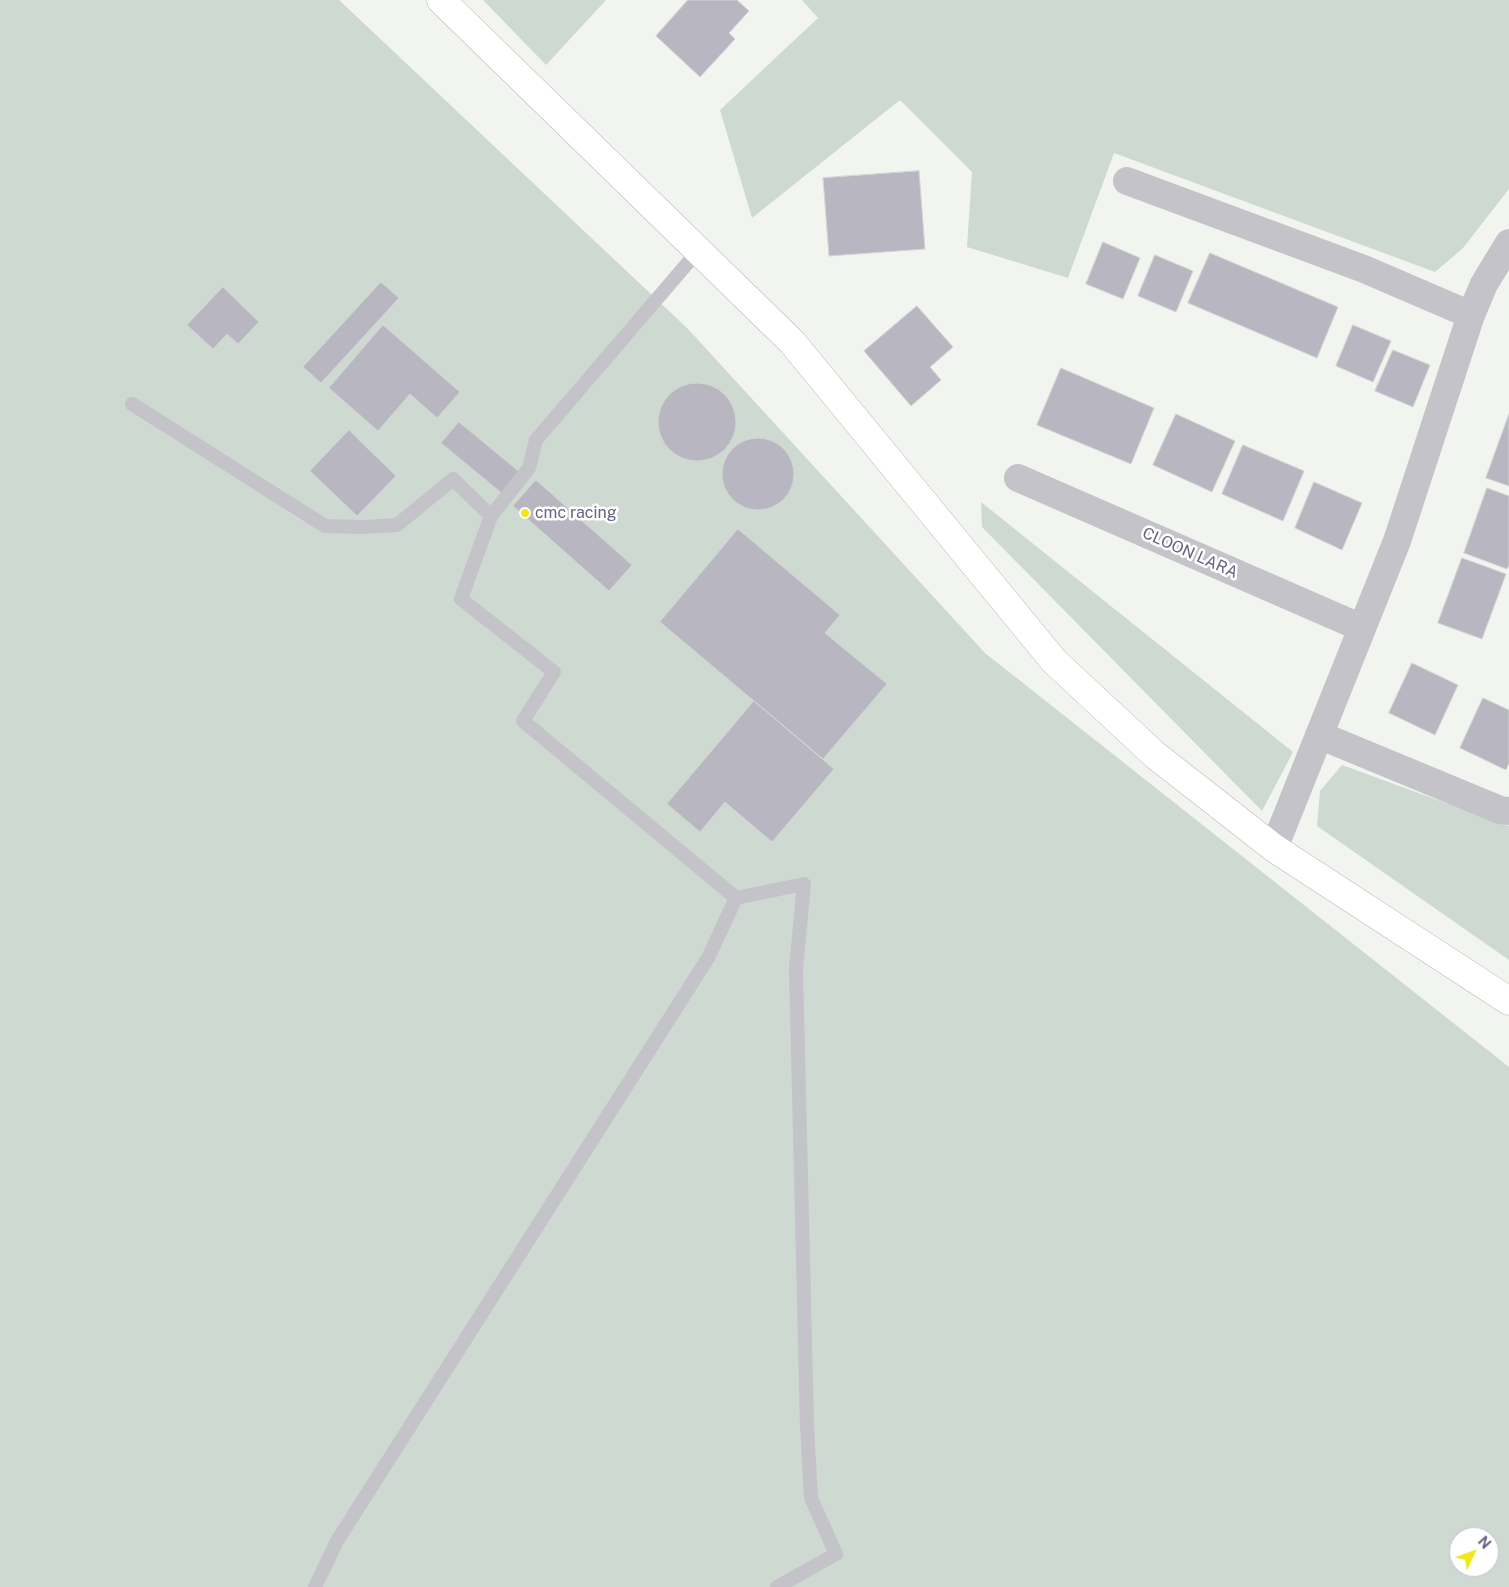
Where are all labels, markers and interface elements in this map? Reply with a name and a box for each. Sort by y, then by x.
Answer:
place label: cmc racing [535,503,617,523]
marker: cmc racing [519,507,531,519]
street label: CLOON LARA [1139,523,1241,583]
north arrow [1449,1527,1499,1577]
text: N [1475,1533,1494,1552]

